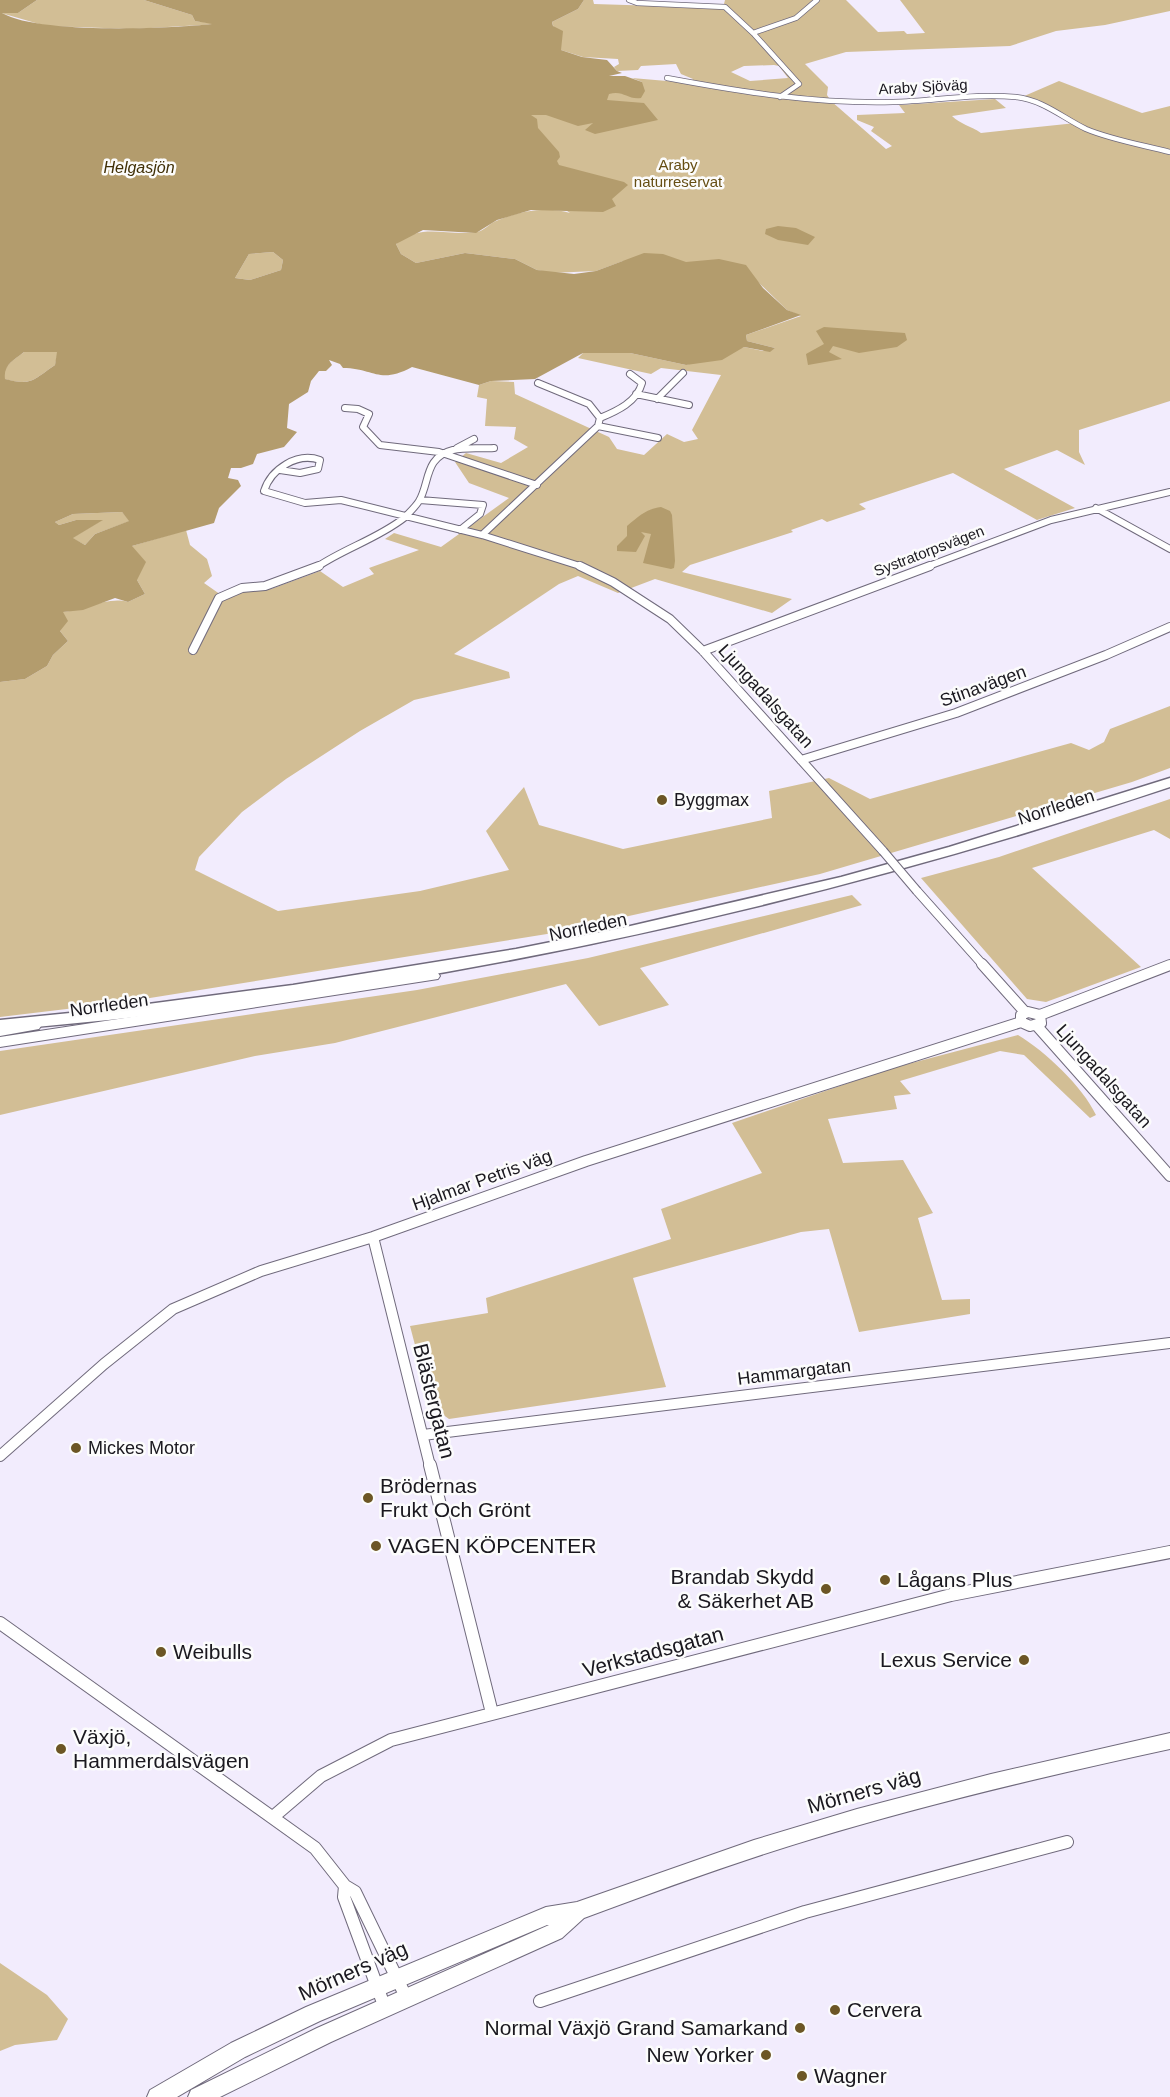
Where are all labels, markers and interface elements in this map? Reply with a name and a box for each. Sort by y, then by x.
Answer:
street label: Araby Sjöväg [878,76,968,97]
park label: Araby naturreservat [634,156,723,190]
water label: Helgasjön [103,159,175,176]
street label: Systratorpsvägen [871,522,986,579]
street label: Ljungadalsgatan [714,640,818,752]
street label: Stinavägen [937,661,1029,711]
street label: Norrleden [1015,785,1097,829]
place label: Byggmax [674,790,749,810]
marker: Byggmax [655,793,669,807]
street label: Norrleden [547,909,629,945]
street label: Norrleden [68,990,150,1020]
street label: Ljungadalsgatan [1052,1020,1156,1132]
street label: Hjalmar Petris väg [409,1145,555,1215]
street label: Blästergatan [409,1341,460,1461]
street label: Hammargatan [736,1355,852,1389]
place label: Mickes Motor [88,1438,195,1458]
marker: Mickes Motor [69,1441,83,1455]
place label: Brödernas Frukt Och Grönt [380,1474,531,1521]
marker: Brödernas Frukt Och Grönt [361,1491,375,1505]
place label: VAGEN KÖPCENTER [388,1534,596,1557]
marker: VAGEN KÖPCENTER [369,1539,383,1553]
place label: Brandab Skydd & Säkerhet AB [670,1565,814,1612]
place label: Lågans Plus [897,1568,1013,1591]
marker: Lågans Plus [878,1573,892,1587]
marker: Brandab Skydd & Säkerhet AB [819,1582,833,1596]
street label: Verkstadsgatan [580,1622,726,1681]
place label: Weibulls [173,1640,252,1663]
marker: Weibulls [154,1645,168,1659]
place label: Lexus Service [880,1648,1012,1671]
marker: Lexus Service [1017,1653,1031,1667]
place label: Växjö, Hammerdalsvägen [73,1725,249,1772]
marker: Växjö, Hammerdalsvägen [54,1742,68,1756]
street label: Mörners väg [805,1763,923,1818]
street label: Mörners väg [295,1936,411,2005]
place label: Cervera [847,1998,922,2021]
marker: Cervera [828,2003,842,2017]
place label: Normal Växjö Grand Samarkand [485,2016,788,2039]
marker: Normal Växjö Grand Samarkand [793,2021,807,2035]
place label: New Yorker [647,2043,754,2066]
marker: New Yorker [759,2048,773,2062]
place label: Wagner [814,2064,887,2087]
marker: Wagner [795,2069,809,2083]

